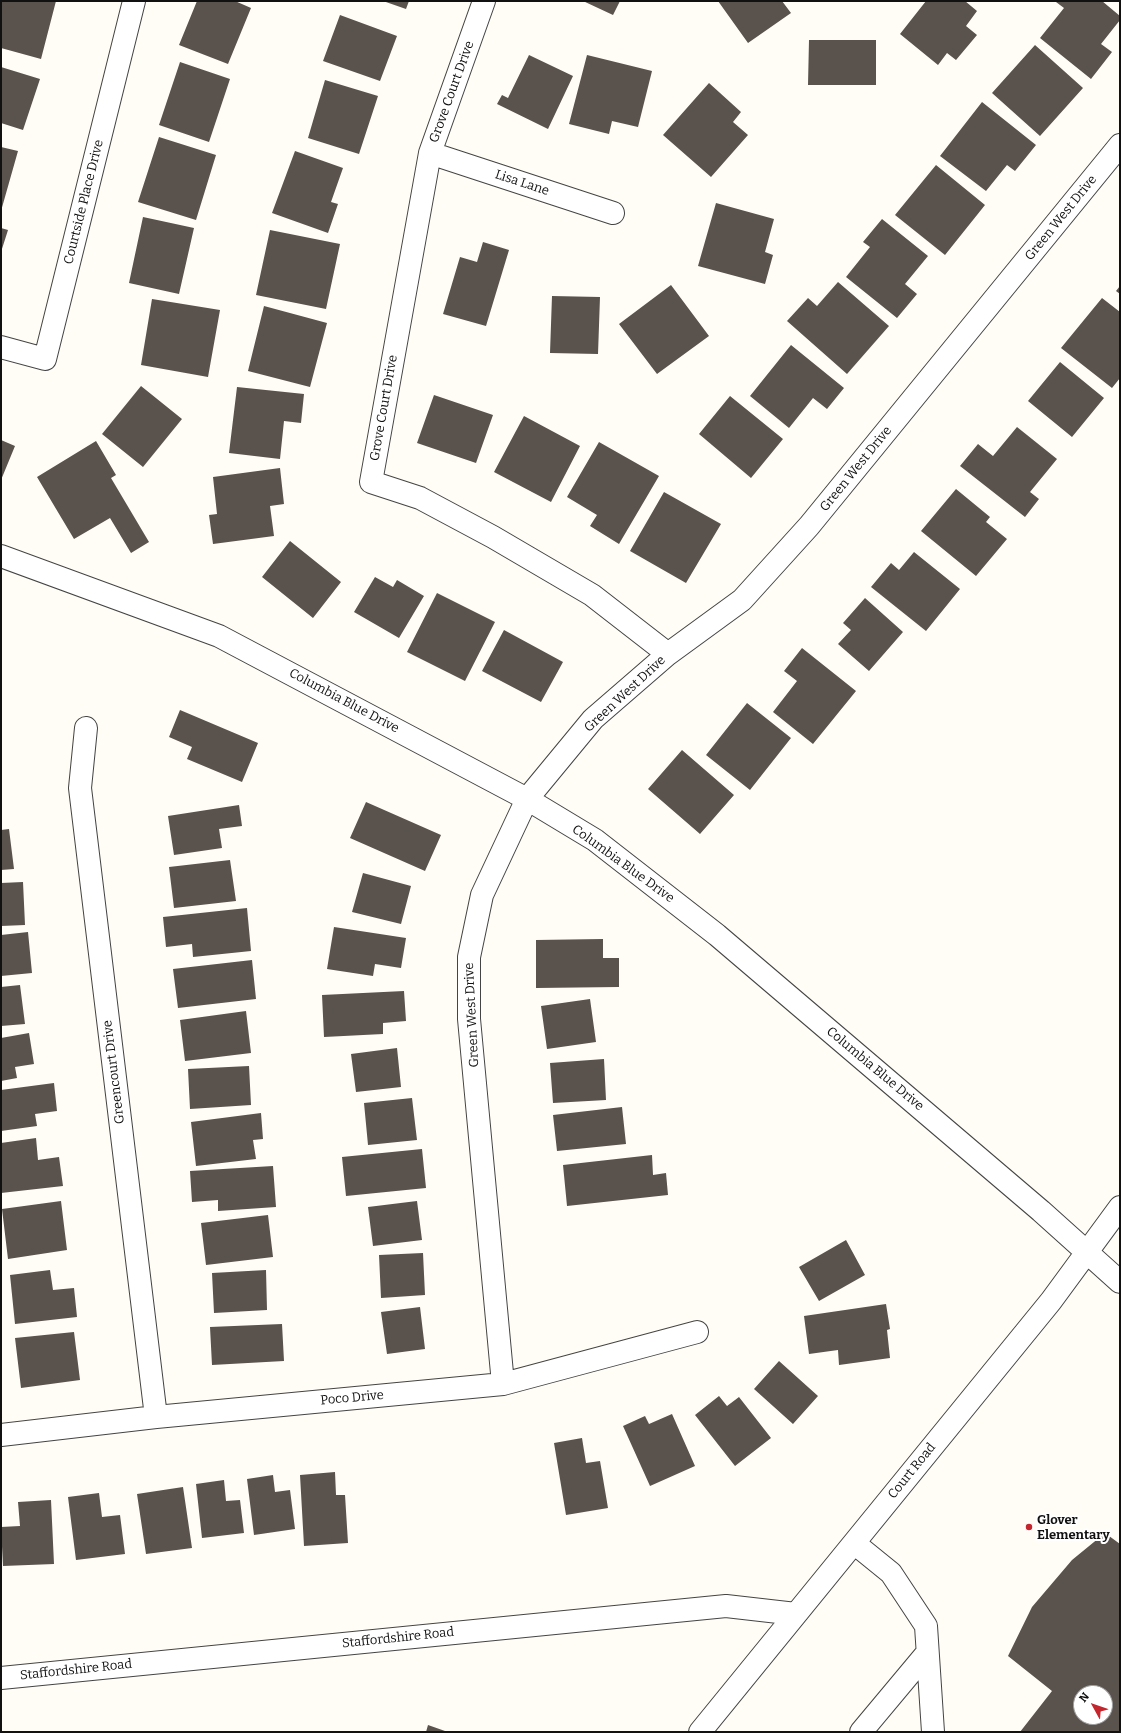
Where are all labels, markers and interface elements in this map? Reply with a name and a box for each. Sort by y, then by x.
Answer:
street label: Grove Court Drive [426,39,478,145]
street label: Courtside Place Drive [61,138,107,266]
street label: Lisa Lane [493,167,551,199]
street label: Green West Drive [1022,172,1100,264]
street label: Grove Court Drive [367,354,401,462]
street label: Green West Drive [817,423,895,515]
street label: Green West Drive [581,652,669,736]
street label: Columbia Blue Drive [286,665,402,737]
street label: Columbia Blue Drive [569,822,677,906]
street label: Green West Drive [461,962,483,1068]
street label: Greencourt Drive [100,1019,128,1125]
street label: Columbia Blue Drive [823,1024,927,1114]
street label: Poco Drive [320,1387,384,1409]
street label: Court Road [885,1440,939,1502]
place label: Glover Elementary [1037,1512,1110,1543]
marker: Glover Elementary [1024,1522,1034,1532]
street label: Staffordshire Road [341,1624,455,1652]
street label: Staffordshire Road [19,1656,133,1684]
north arrow [1073,1685,1113,1725]
text: N [1076,1690,1092,1705]

